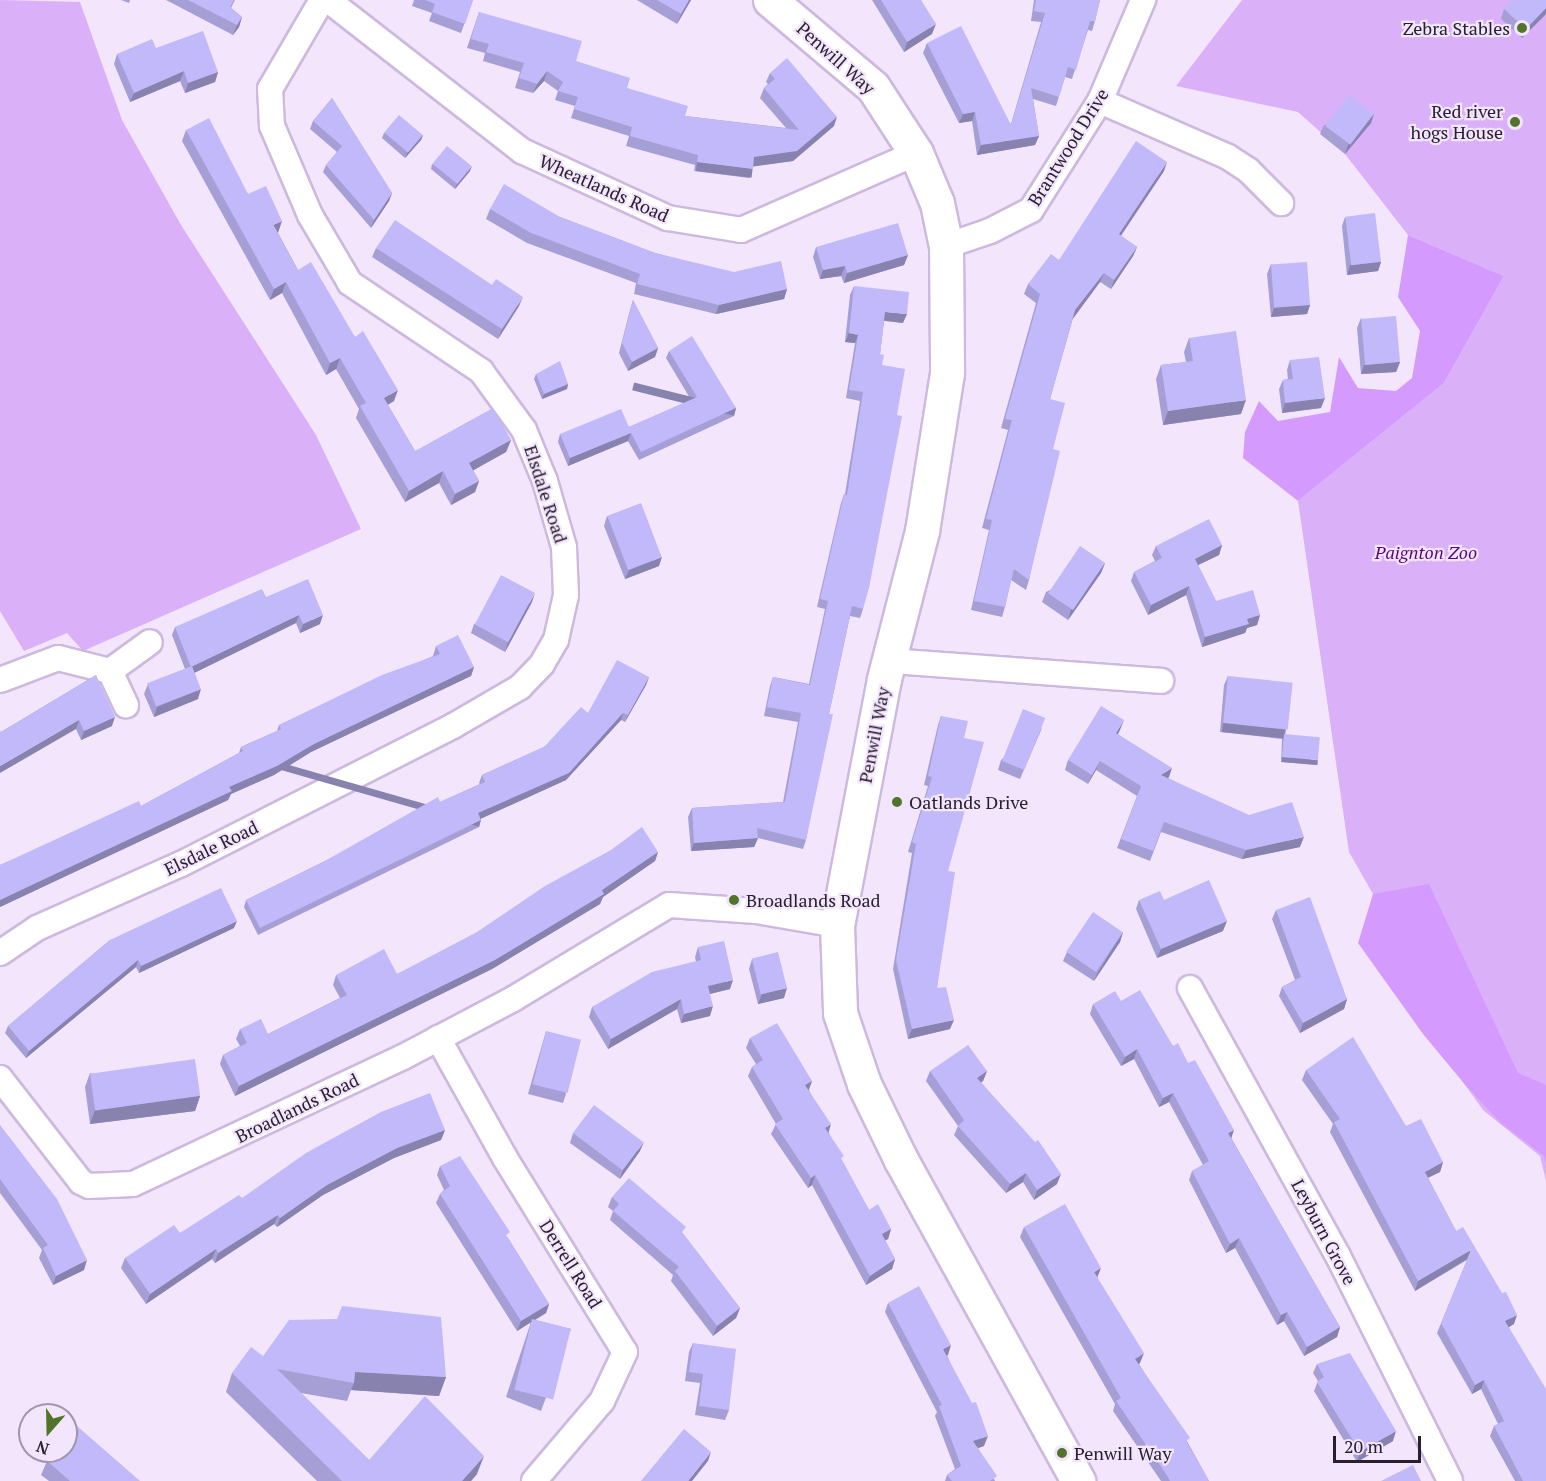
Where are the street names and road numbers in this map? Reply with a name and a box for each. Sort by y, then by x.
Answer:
street label: Penwill Way [793,17,879,99]
street label: Brantwood Drive [1023,84,1113,210]
street label: Wheatlands Road [536,150,672,226]
street label: Elsdale Road [520,442,572,546]
street label: Penwill Way [854,685,894,785]
street label: Elsdale Road [161,816,261,880]
street label: Broadlands Road [232,1069,362,1147]
street label: Leyburn Grove [1287,1175,1361,1289]
street label: Derrell Road [535,1216,607,1312]

